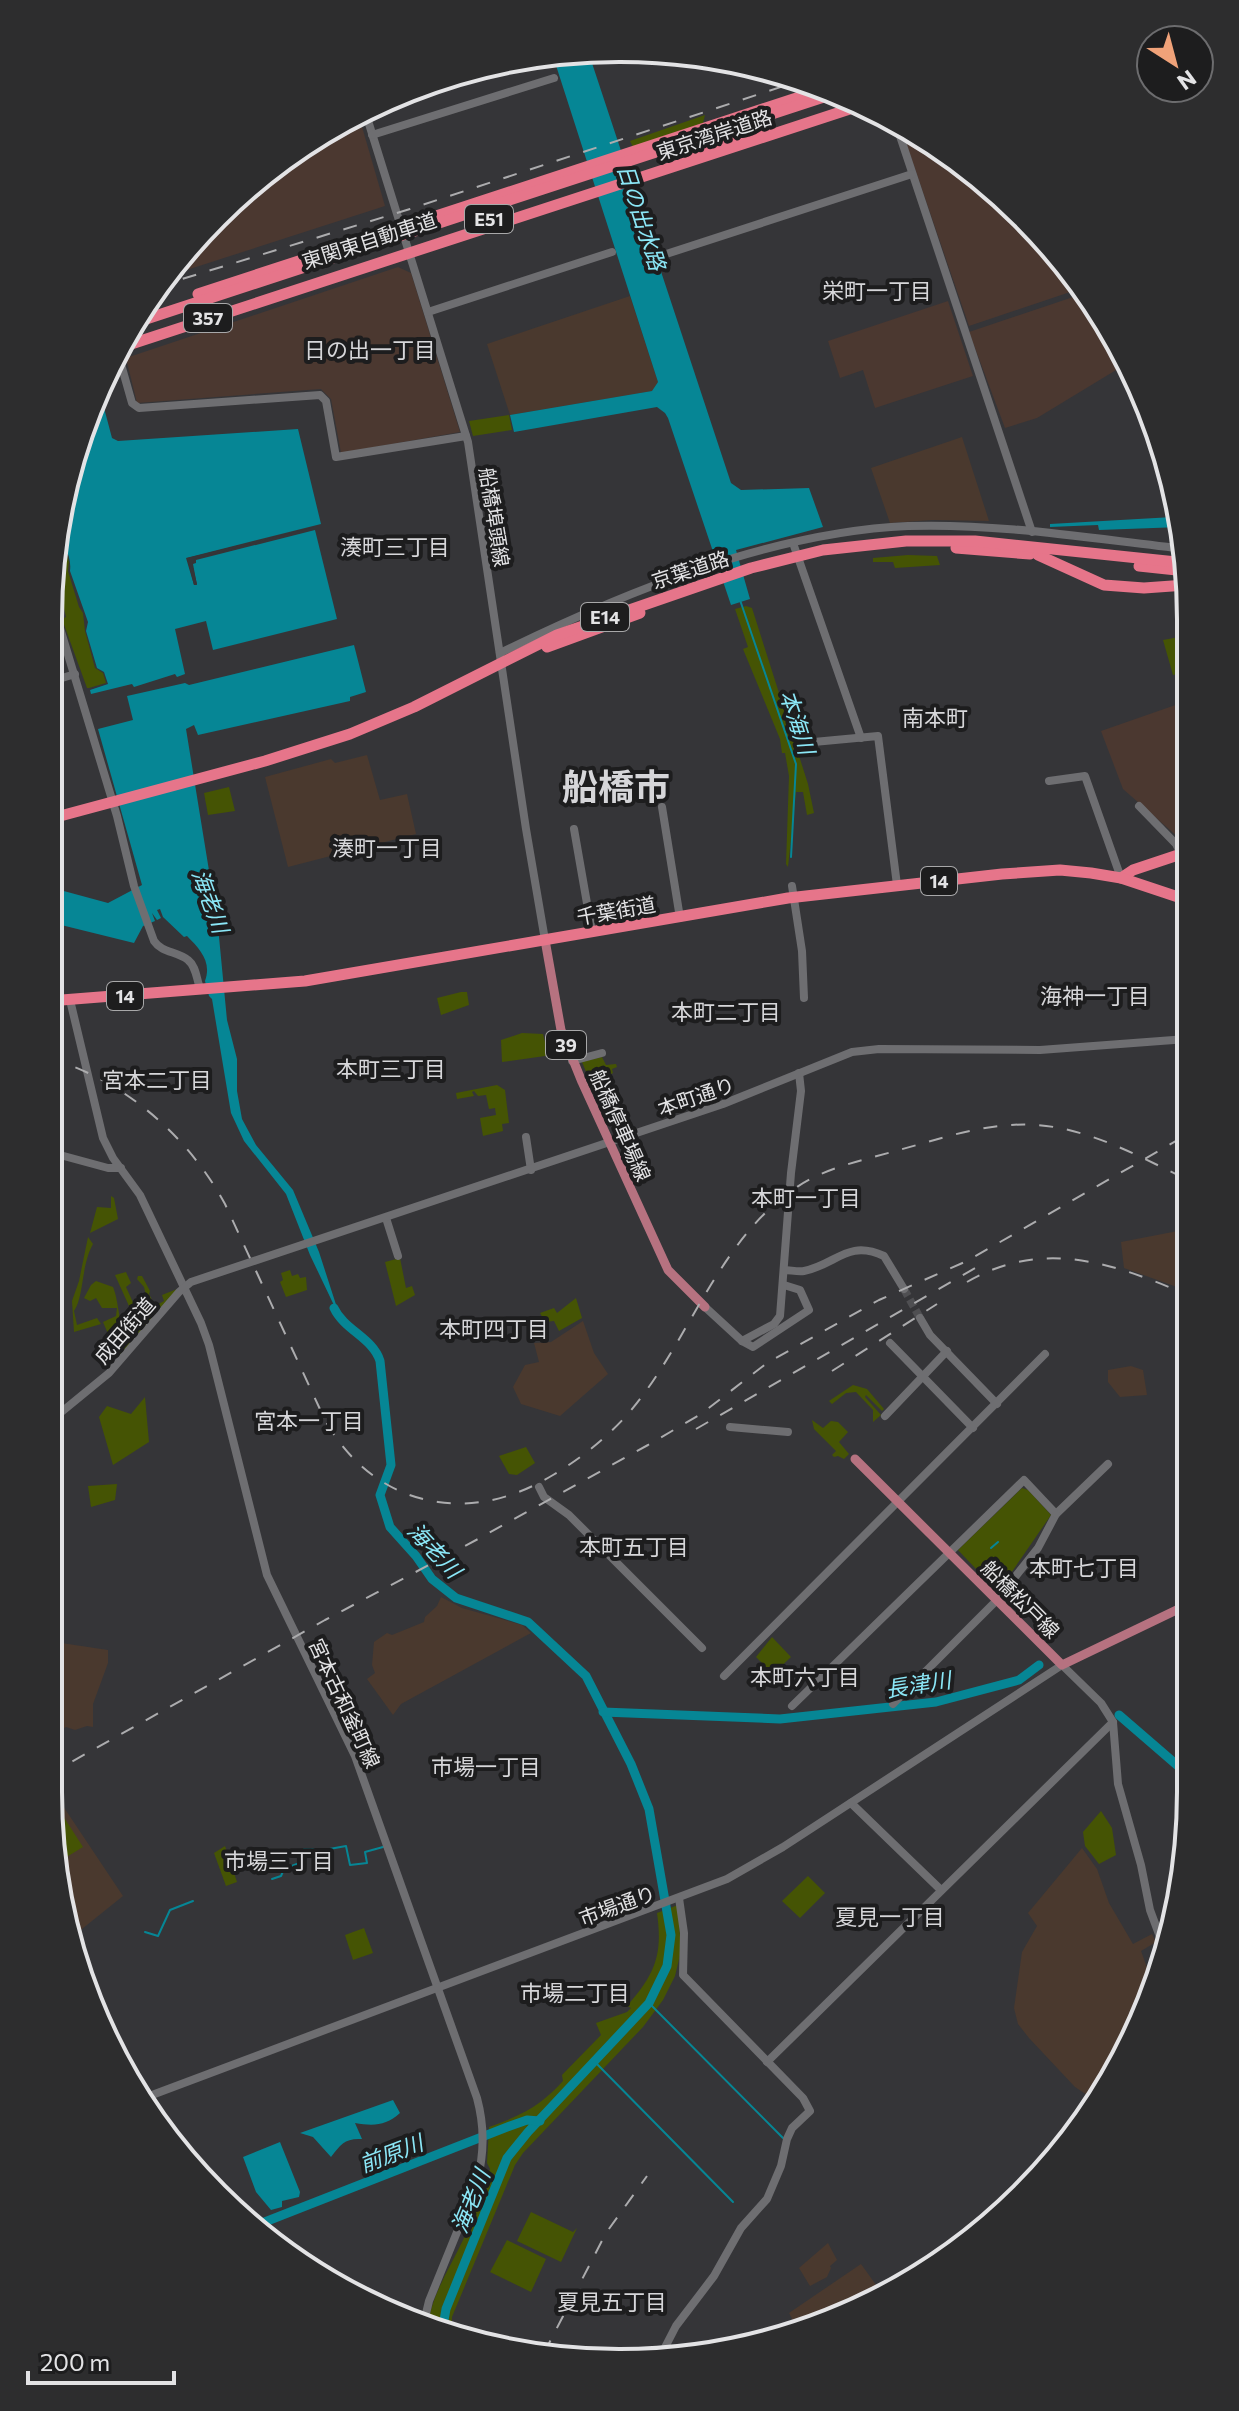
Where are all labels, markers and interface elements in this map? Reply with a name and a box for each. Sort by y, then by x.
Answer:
north arrow [1135,24,1215,104]
text: N [1172,65,1202,96]
street label: 東京湾岸道路 [653,104,775,164]
water label: 日の出水路 [612,161,672,275]
road number: E51 [465,205,513,233]
street label: 東関東自動車道 [299,207,439,273]
district label: 栄町一丁目 [822,277,932,304]
road number: 357 [184,304,232,332]
district label: 日の出一丁目 [304,336,436,363]
street label: 船橋埠頭線 [475,466,515,568]
district label: 湊町三丁目 [340,533,450,560]
street label: 京葉道路 [648,545,732,593]
road number: E14 [581,603,629,631]
water label: 本海川 [775,686,822,759]
district label: 南本町 [902,704,968,731]
district label: 船橋市 [562,763,670,807]
district label: 湊町一丁目 [332,834,442,861]
water label: 海老川 [187,865,236,938]
road number: 14 [921,867,957,895]
street label: 千葉街道 [575,891,657,929]
road number: 14 [107,982,143,1010]
district label: 海神一丁目 [1040,982,1150,1009]
district label: 本町二丁目 [671,998,781,1025]
road number: 39 [546,1031,586,1059]
district label: 本町三丁目 [336,1055,446,1082]
street label: 船橋停車場線 [586,1065,656,1185]
district label: 宮本二丁目 [102,1066,212,1093]
street label: 本町通り [654,1072,738,1120]
district label: 本町一丁目 [751,1184,861,1211]
street label: 成田街道 [89,1292,159,1368]
district label: 本町四丁目 [439,1315,549,1342]
district label: 宮本一丁目 [254,1407,364,1434]
water label: 海老川 [403,1517,469,1585]
district label: 本町五丁目 [579,1533,689,1560]
district label: 本町七丁目 [1029,1554,1139,1581]
street label: 船橋松戸線 [977,1555,1065,1643]
street label: 宮本古和釜町線 [305,1634,385,1772]
district label: 本町六丁目 [750,1663,860,1690]
water label: 長津川 [883,1665,955,1702]
district label: 市場一丁目 [431,1753,541,1780]
district label: 市場三丁目 [224,1847,334,1874]
street label: 市場通り [575,1880,659,1930]
district label: 夏見一丁目 [835,1903,945,1930]
district label: 市場二丁目 [520,1979,630,2006]
water label: 前原川 [355,2128,429,2177]
water label: 海老川 [445,2163,496,2237]
district label: 夏見五丁目 [557,2288,667,2315]
scale bar [28,2335,174,2385]
text: 200 m [40,2347,110,2376]

